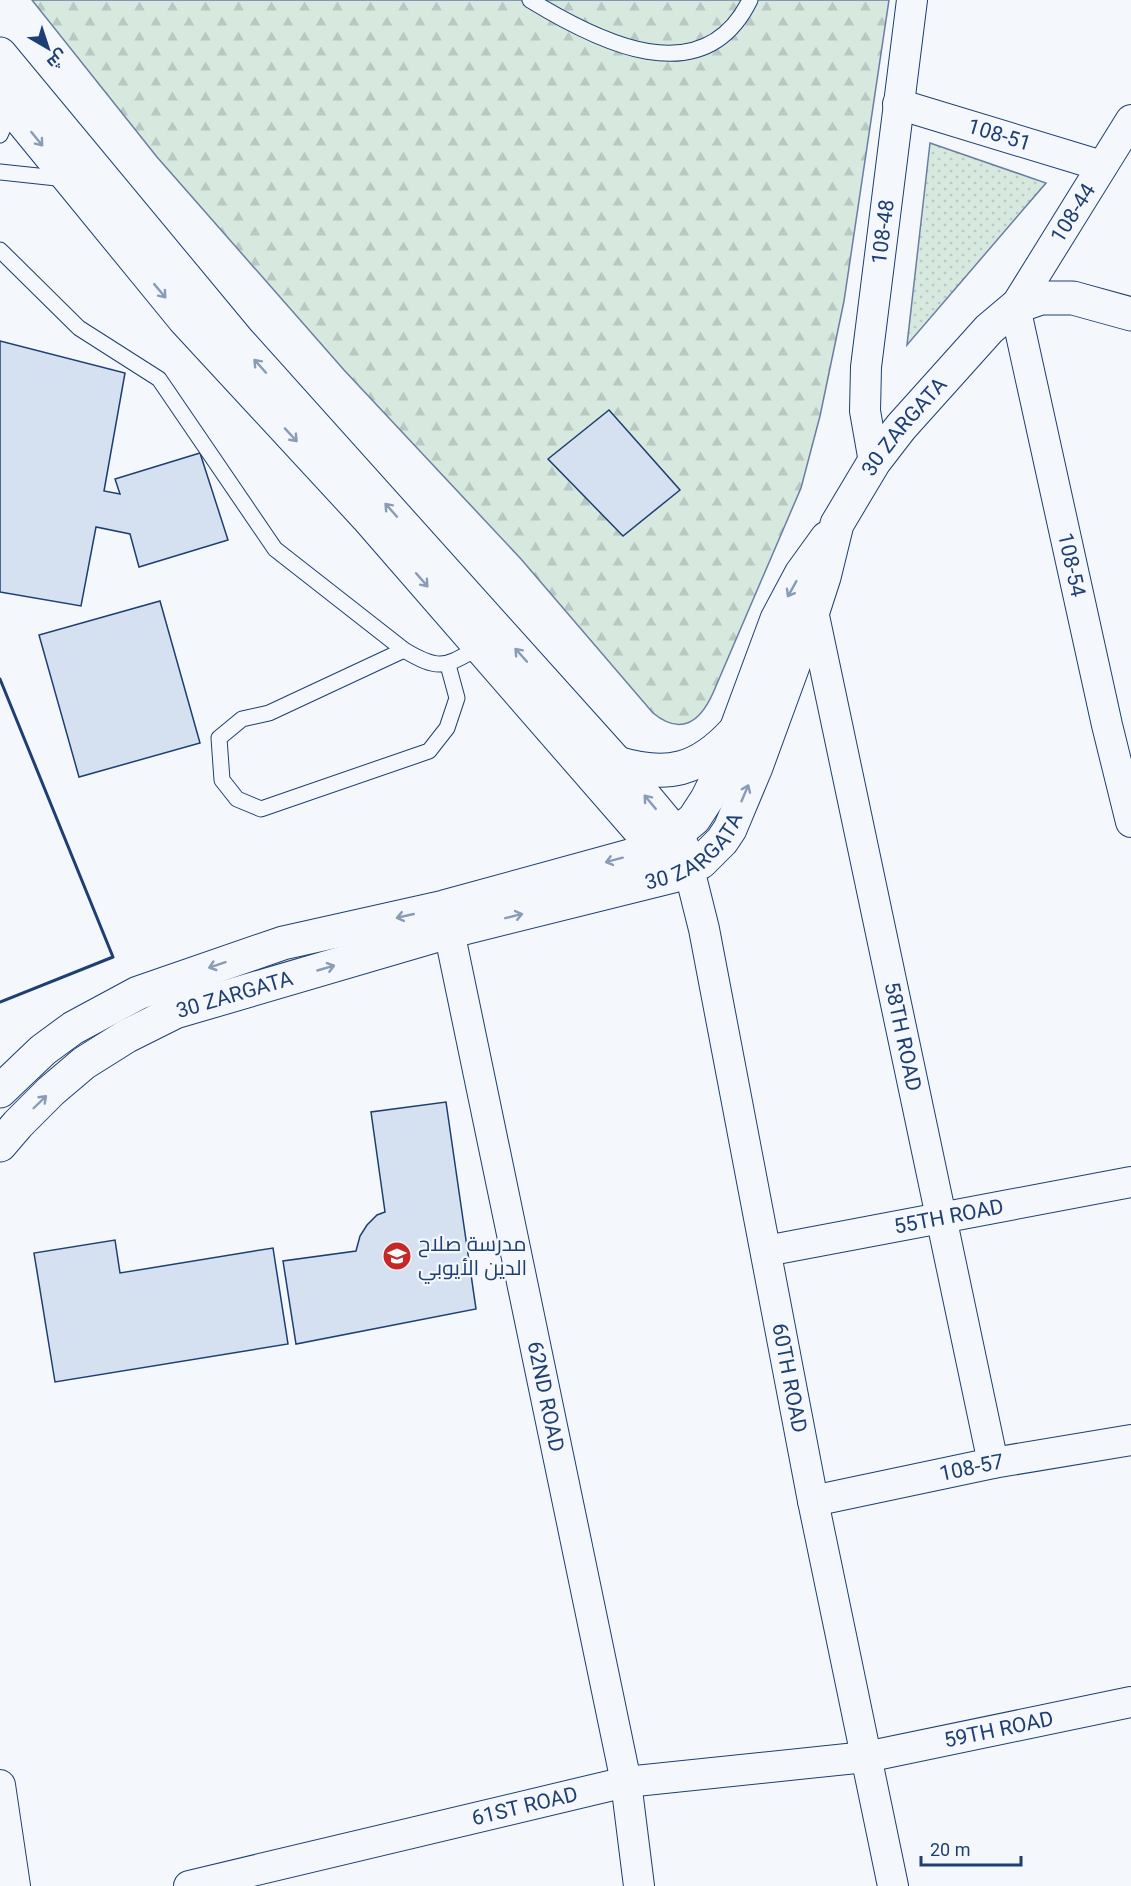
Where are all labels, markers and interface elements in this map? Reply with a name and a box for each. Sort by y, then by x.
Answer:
north arrow [18,18,78,78]
text: ش [43,45,71,73]
street label: 108-51 [965,114,1034,156]
one-way arrow [30,131,44,146]
street label: 108-44 [1046,179,1100,247]
street label: 108-48 [867,198,899,266]
one-way arrow [153,282,166,298]
one-way arrow [253,358,267,373]
street label: 30 ZARGATA [857,372,952,480]
one-way arrow [284,427,298,442]
one-way arrow [384,503,398,518]
street label: 108-54 [1053,531,1090,599]
one-way arrow [415,572,429,587]
one-way arrow [786,580,797,598]
one-way arrow [514,648,528,663]
one-way arrow [740,784,751,803]
one-way arrow [643,794,656,810]
street label: 30 ZARGATA [642,809,748,895]
one-way arrow [605,855,624,867]
one-way arrow [504,909,523,921]
one-way arrow [396,910,415,922]
one-way arrow [208,961,227,972]
one-way arrow [316,962,335,973]
street label: 30 ZARGATA [173,966,296,1023]
street label: 58TH ROAD [880,980,926,1093]
one-way arrow [32,1095,47,1110]
street label: 55TH ROAD [892,1194,1006,1239]
place label: مدرسة صلاح الدين الأيوبي [418,1232,527,1284]
school or university icon: مدرسة صلاح الدين الأيوبي [381,1240,413,1272]
street label: 60TH ROAD [767,1321,812,1435]
street label: 62ND ROAD [523,1339,569,1454]
street label: 108-57 [937,1449,1005,1486]
street label: 59TH ROAD [942,1706,1055,1752]
street label: 61ST ROAD [469,1782,580,1830]
scale bar [921,1829,1022,1867]
text: 20 m [930,1839,970,1860]

